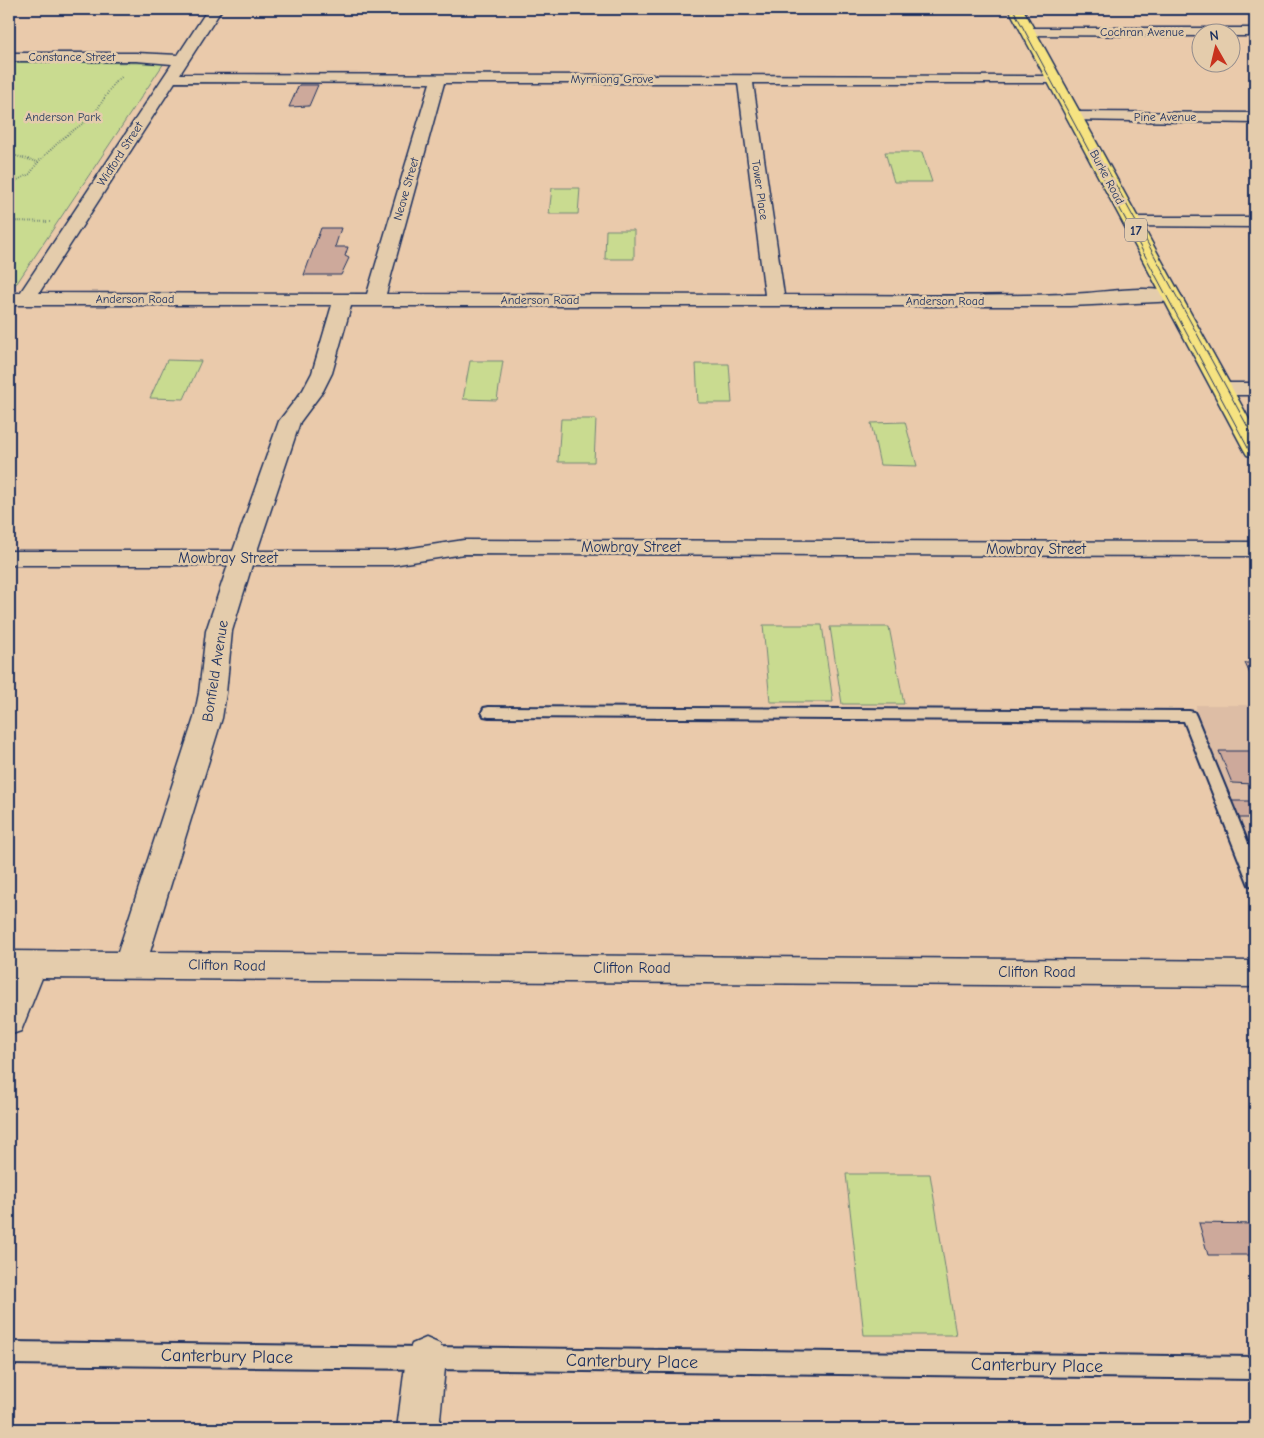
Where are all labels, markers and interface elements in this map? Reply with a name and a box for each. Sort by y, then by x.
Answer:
north arrow [1192,22,1242,72]
street label: Cochran Avenue [1100,25,1184,39]
text: N [1209,27,1220,45]
street label: Constance Street [28,50,116,64]
street label: Myrniong Grove [570,72,654,86]
park label: Anderson Park [25,110,101,124]
street label: Pine Avenue [1134,110,1196,124]
street label: Widford Street [94,119,146,189]
street label: Burke Road [1087,147,1127,207]
street label: Neave Street [390,155,422,222]
street label: Tower Place [749,159,771,221]
road number: 17 [1125,218,1147,242]
street label: Anderson Road [96,292,174,306]
street label: Anderson Road [501,293,579,307]
street label: Anderson Road [906,294,984,308]
street label: Mowbray Street [581,538,682,556]
street label: Mowbray Street [986,540,1087,558]
street label: Mowbray Street [178,549,279,567]
street label: Bonfield Avenue [198,618,232,723]
street label: Clifton Road [188,955,266,975]
street label: Clifton Road [593,959,671,977]
street label: Clifton Road [998,963,1076,981]
street label: Canterbury Place [161,1345,293,1368]
street label: Canterbury Place [566,1350,698,1373]
street label: Canterbury Place [971,1354,1103,1377]

